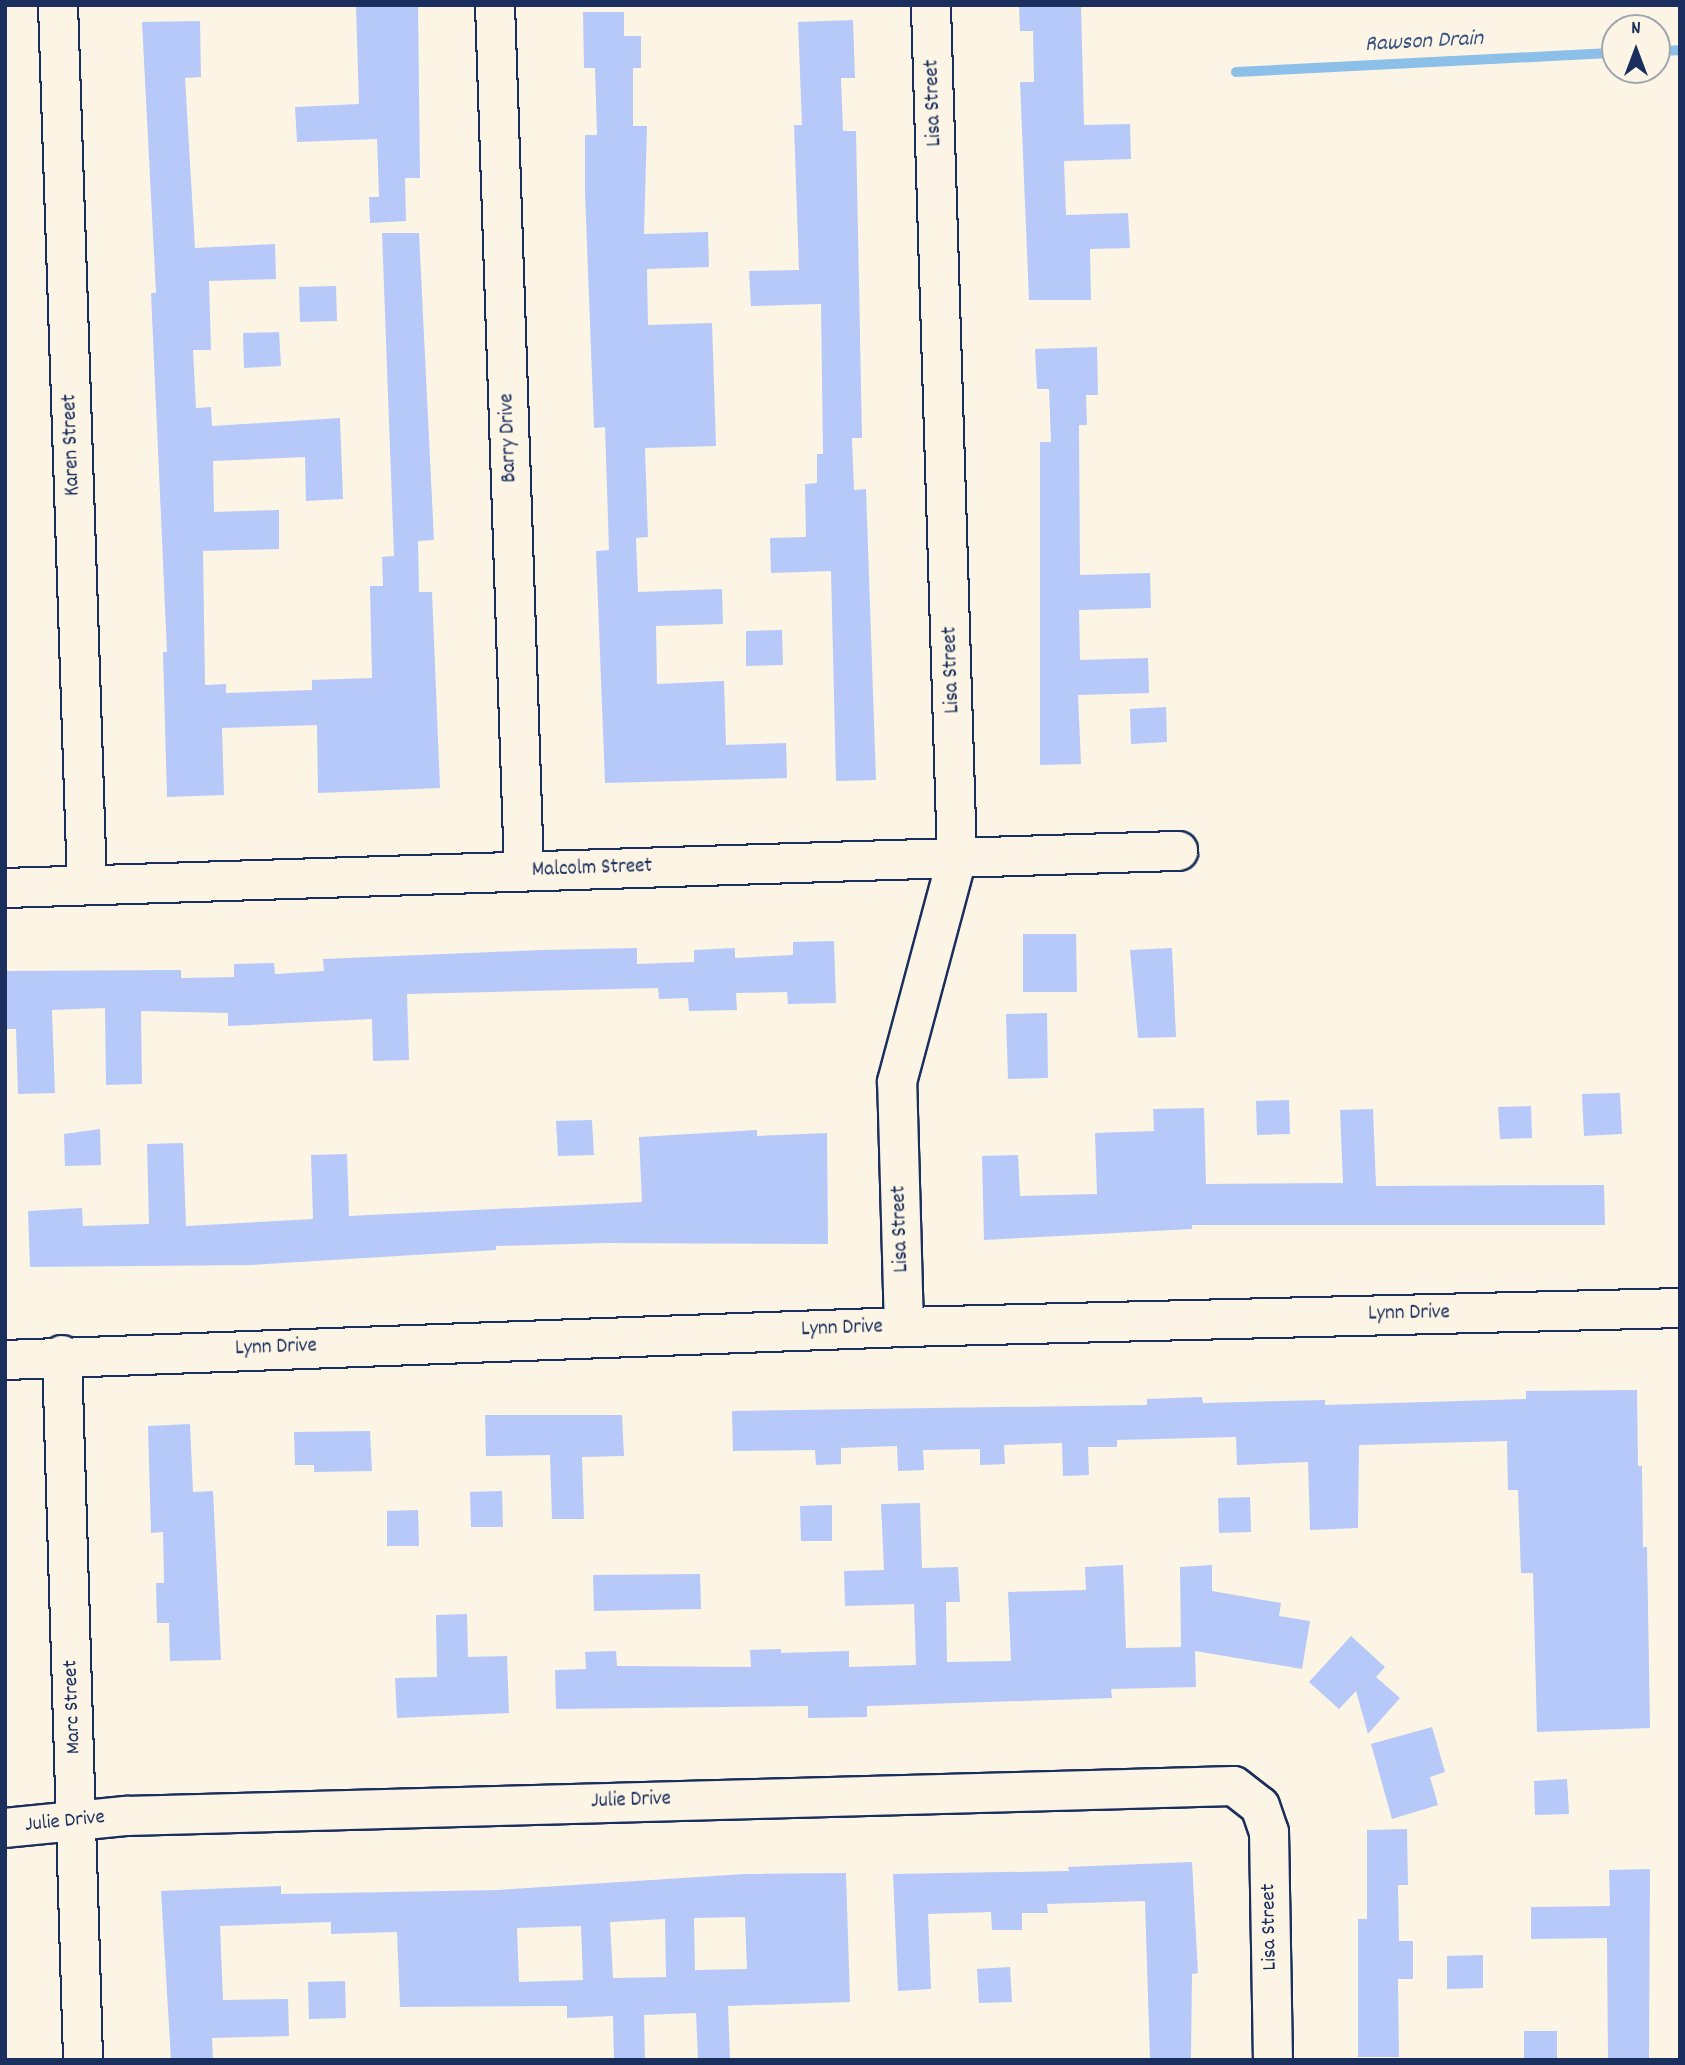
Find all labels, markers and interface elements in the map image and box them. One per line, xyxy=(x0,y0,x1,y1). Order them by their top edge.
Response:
north arrow xyxy=(1601,14,1671,84)
text: N xyxy=(1631,16,1641,43)
water label: Rawson Drain xyxy=(1364,26,1484,60)
street label: Lisa Street xyxy=(920,59,948,147)
street label: Barry Drive xyxy=(495,393,523,483)
street label: Karen Street xyxy=(58,394,86,496)
street label: Lisa Street xyxy=(938,626,966,714)
street label: Malcolm Street xyxy=(531,854,653,884)
street label: Lisa Street xyxy=(887,1185,915,1273)
street label: Lynn Drive xyxy=(1368,1301,1450,1327)
street label: Lynn Drive xyxy=(801,1315,883,1343)
street label: Lynn Drive xyxy=(235,1334,317,1362)
street label: Marc Street xyxy=(59,1659,87,1755)
street label: Julie Drive xyxy=(591,1787,671,1815)
street label: Julie Drive xyxy=(24,1805,106,1839)
street label: Lisa Street xyxy=(1257,1883,1283,1971)

